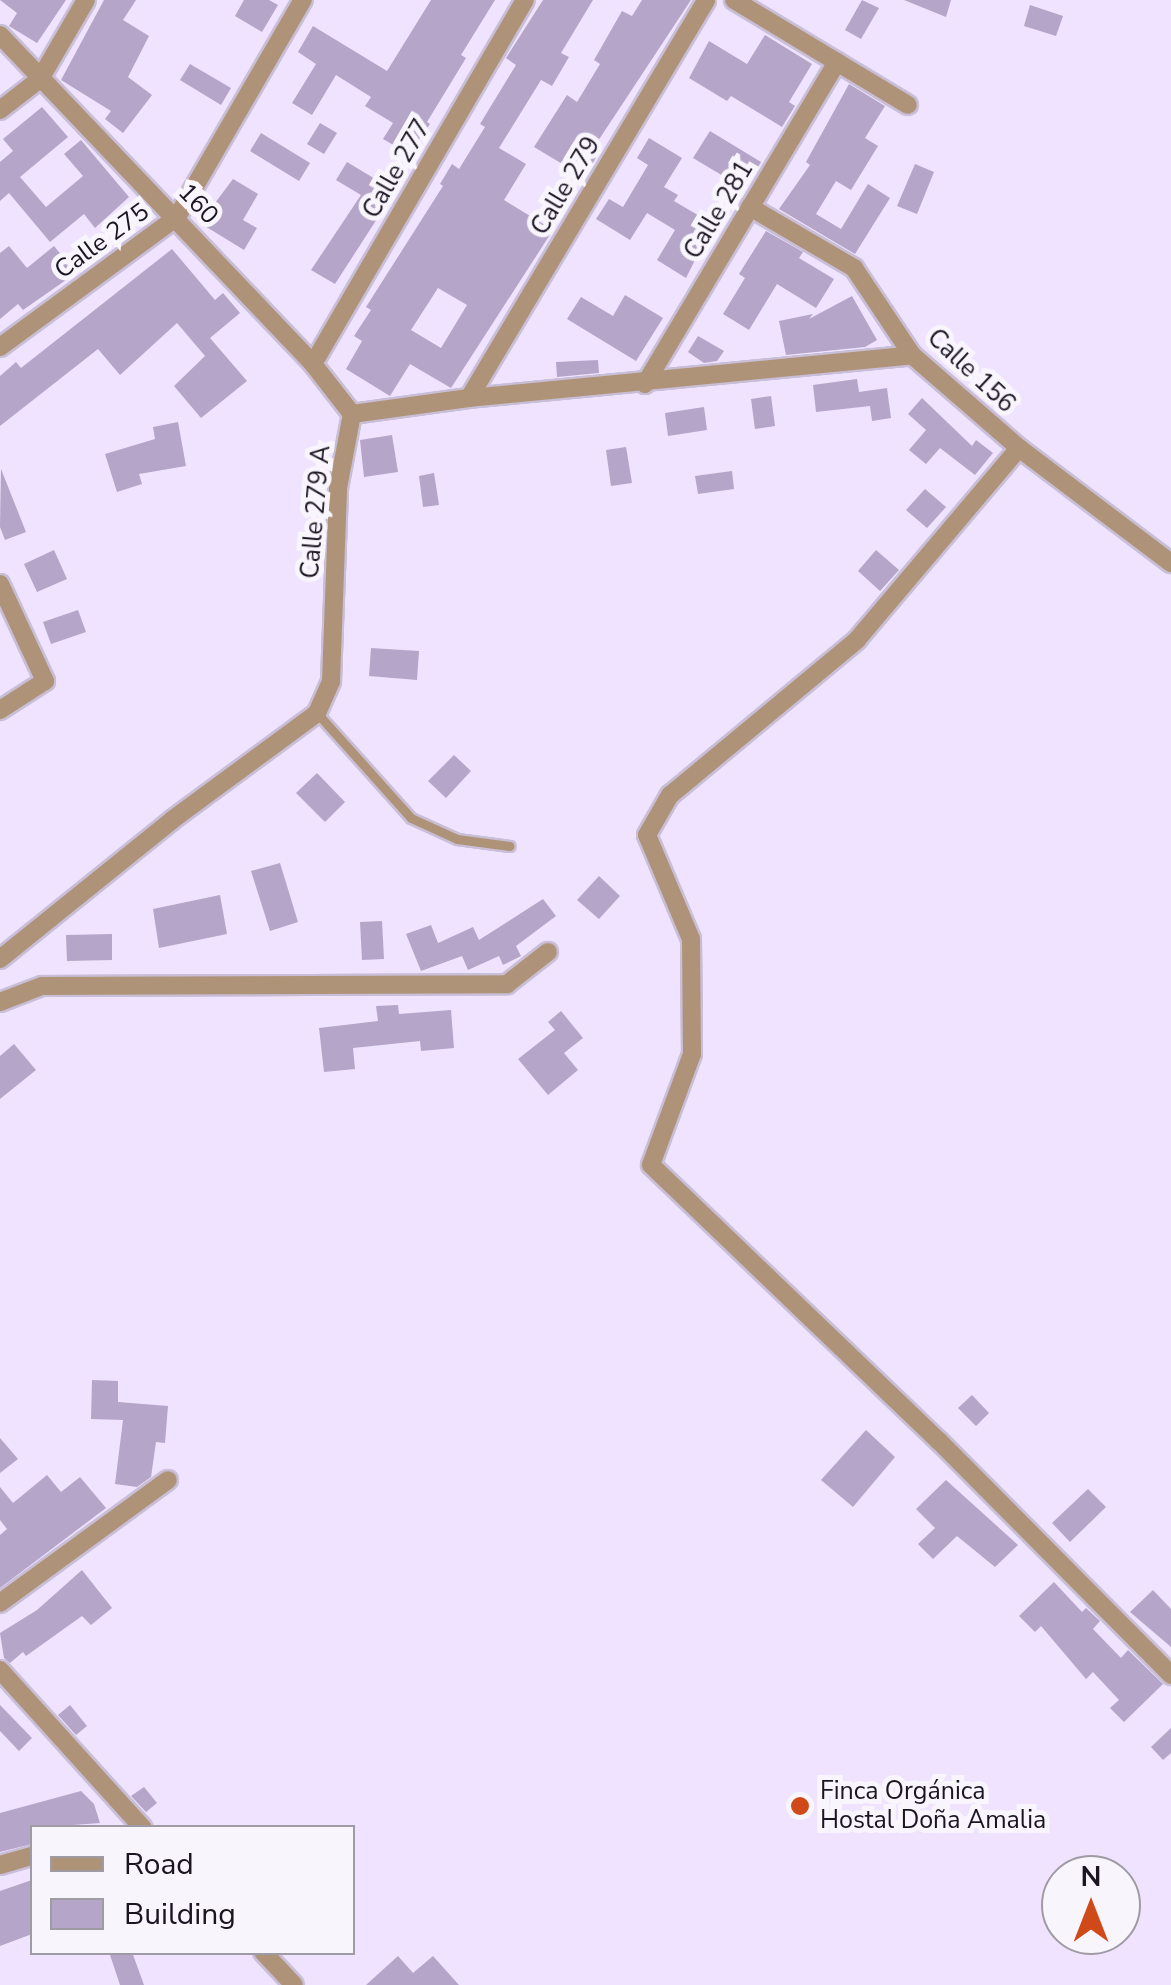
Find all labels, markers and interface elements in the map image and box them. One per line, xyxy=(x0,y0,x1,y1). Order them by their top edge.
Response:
street label: Calle 277 xyxy=(357,114,437,224)
street label: Calle 279 xyxy=(525,132,607,240)
street label: Calle 281 xyxy=(678,156,760,264)
street label: 160 xyxy=(172,177,224,231)
street label: Calle 275 xyxy=(49,197,155,285)
street label: Calle 156 xyxy=(921,323,1021,419)
street label: Calle 279 A xyxy=(295,444,337,580)
place label: Finca Orgánica Hostal Doña Amalia xyxy=(820,1777,1046,1836)
marker: Finca Orgánica Hostal Doña Amalia xyxy=(789,1795,811,1817)
legend xyxy=(30,1825,355,1955)
text: Road xyxy=(124,1844,194,1885)
north arrow xyxy=(1041,1855,1141,1955)
text: N xyxy=(1081,1858,1101,1896)
text: Building xyxy=(124,1894,236,1935)

